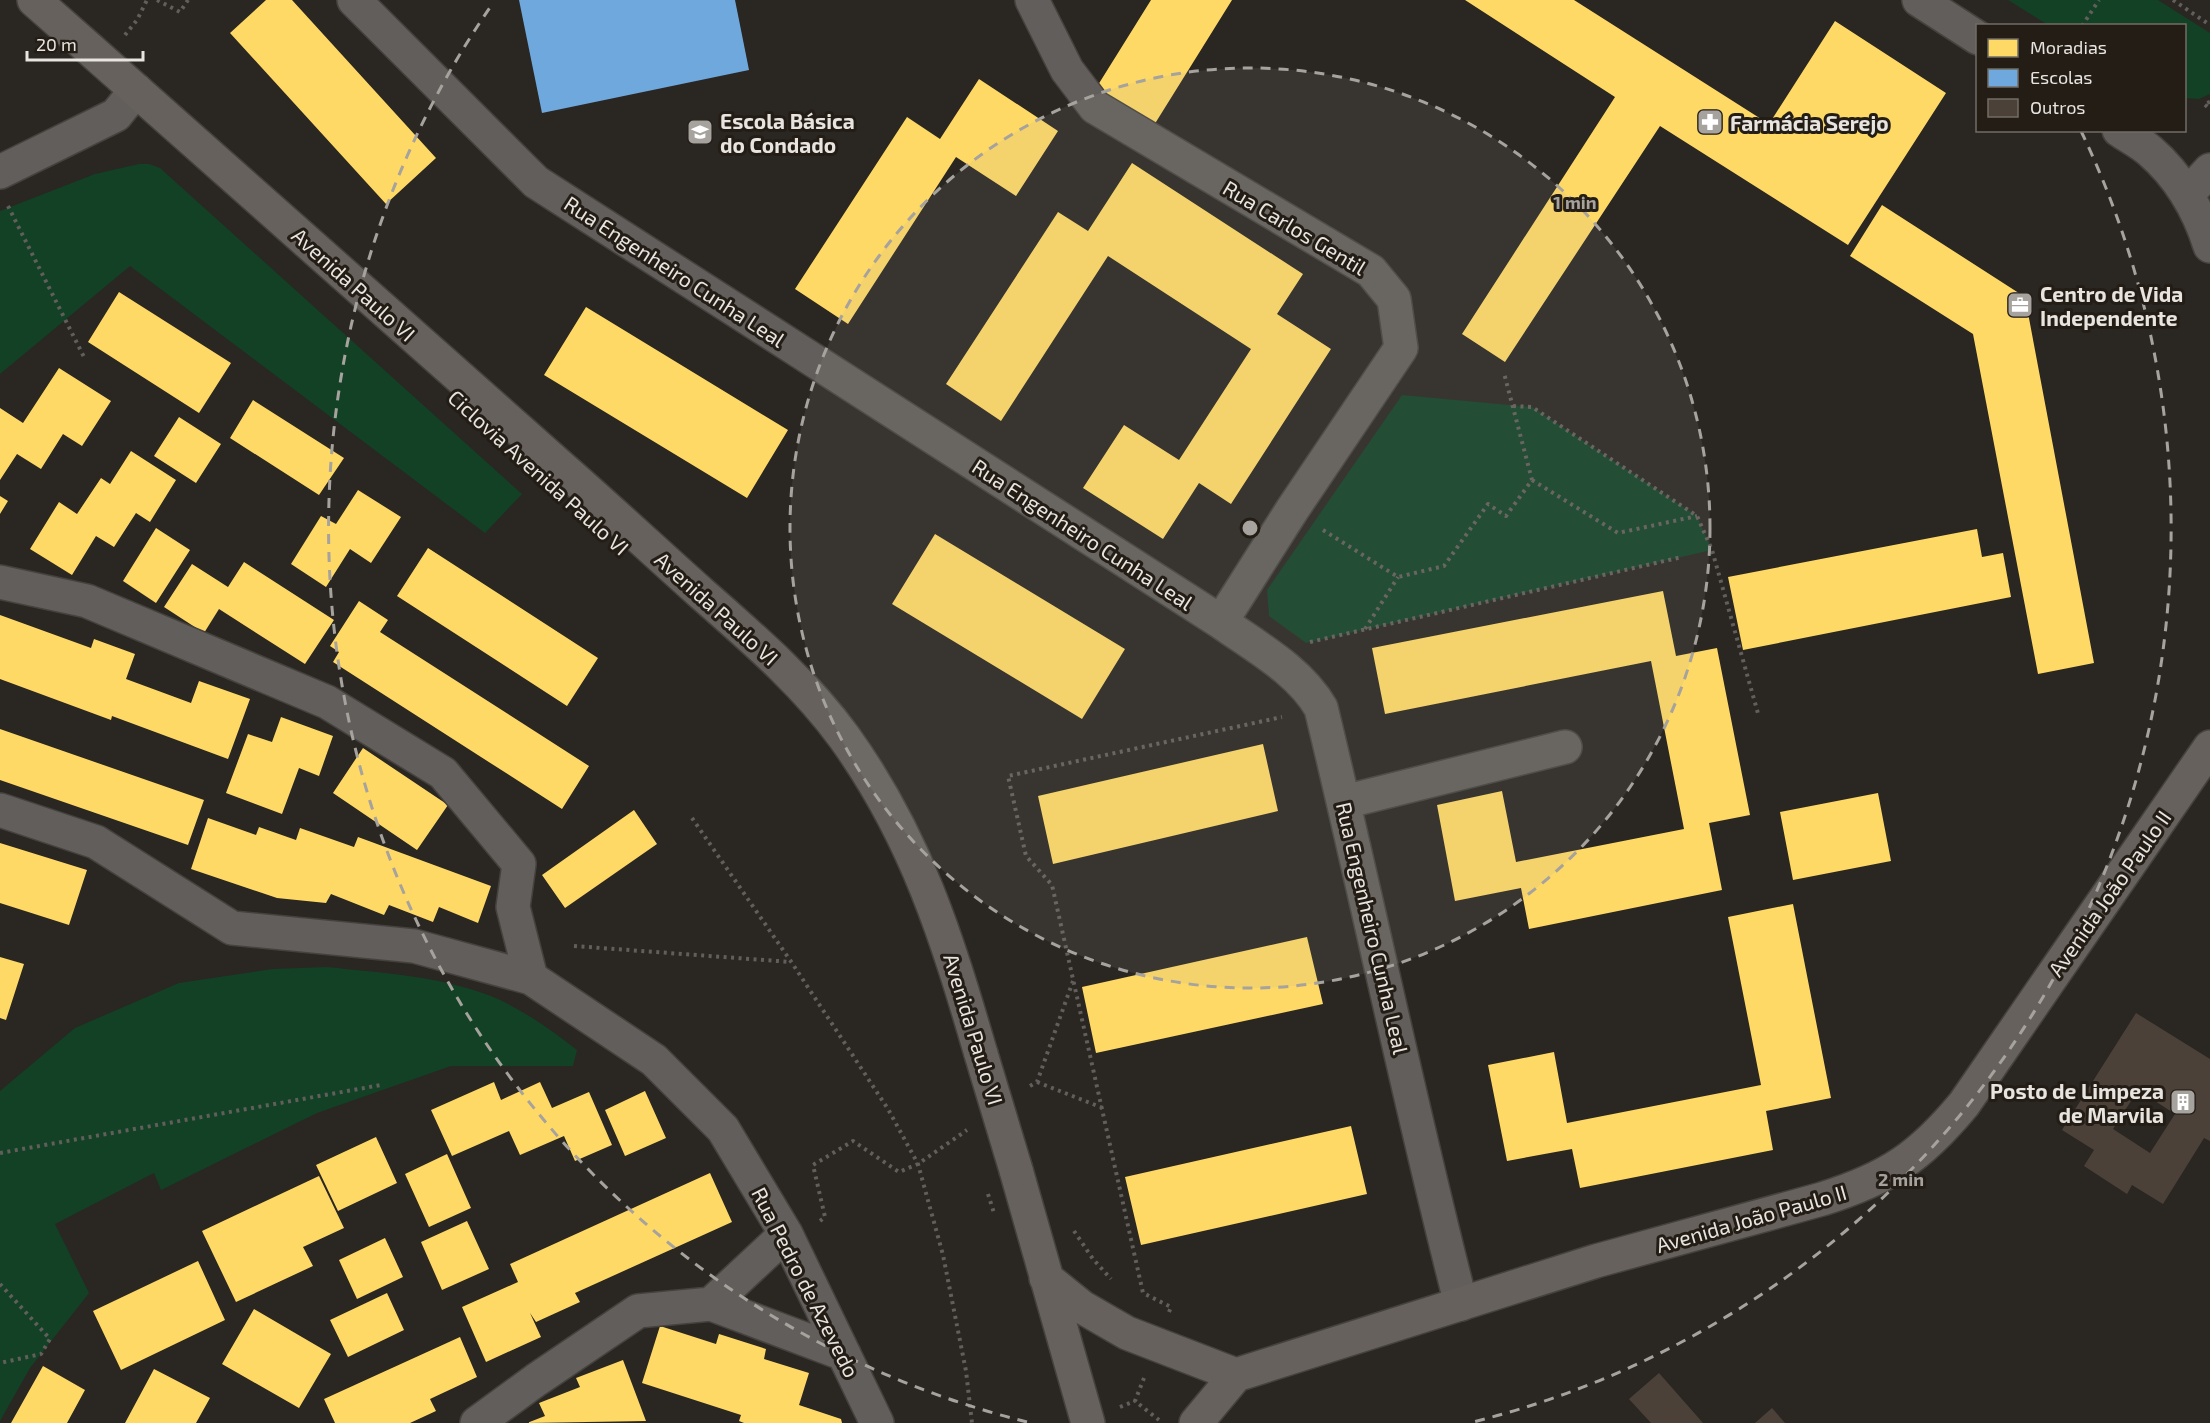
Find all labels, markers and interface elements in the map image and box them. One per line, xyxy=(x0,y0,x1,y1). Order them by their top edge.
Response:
scale bar xyxy=(27,24,142,62)
legend xyxy=(1976,24,2186,132)
text: 20 m xyxy=(36,33,77,55)
text: Moradias xyxy=(2030,36,2107,58)
text: Escolas xyxy=(2030,66,2092,88)
text: Outros xyxy=(2030,96,2086,118)
pharmacy icon: Farmácia Serejo xyxy=(1695,107,1725,137)
place label: Escola Básica do Condado xyxy=(720,108,855,157)
place label: Farmácia Serejo xyxy=(1730,110,1889,135)
school or university icon: Escola Básica do Condado xyxy=(685,117,715,147)
street label: Rua Carlos Gentil xyxy=(1219,174,1372,280)
street label: Rua Engenheiro Cunha Leal xyxy=(560,190,791,352)
text: 1 min xyxy=(1553,191,1597,213)
street label: Avenida Paulo VI xyxy=(287,222,421,346)
place label: Centro de Vida Independente xyxy=(2040,281,2183,330)
office icon: Centro de Vida Independente xyxy=(2005,290,2035,320)
street label: Ciclovia Avenida Paulo VI xyxy=(443,384,635,560)
street label: Rua Engenheiro Cunha Leal xyxy=(968,453,1199,615)
centre of rings xyxy=(1240,518,1260,538)
street label: Avenida Paulo VI xyxy=(650,546,784,670)
street label: Rua Engenheiro Cunha Leal xyxy=(1332,799,1414,1057)
street label: Avenida João Paulo II xyxy=(2042,805,2176,981)
street label: Avenida Paulo VI xyxy=(939,950,1009,1108)
place label: Posto de Limpeza de Marvila xyxy=(1990,1078,2164,1127)
building icon: Posto de Limpeza de Marvila xyxy=(2168,1087,2198,1117)
text: 2 min xyxy=(1878,1168,1924,1190)
street label: Avenida João Paulo II xyxy=(1653,1179,1849,1257)
street label: Rua Pedro de Azevedo xyxy=(747,1183,865,1381)

